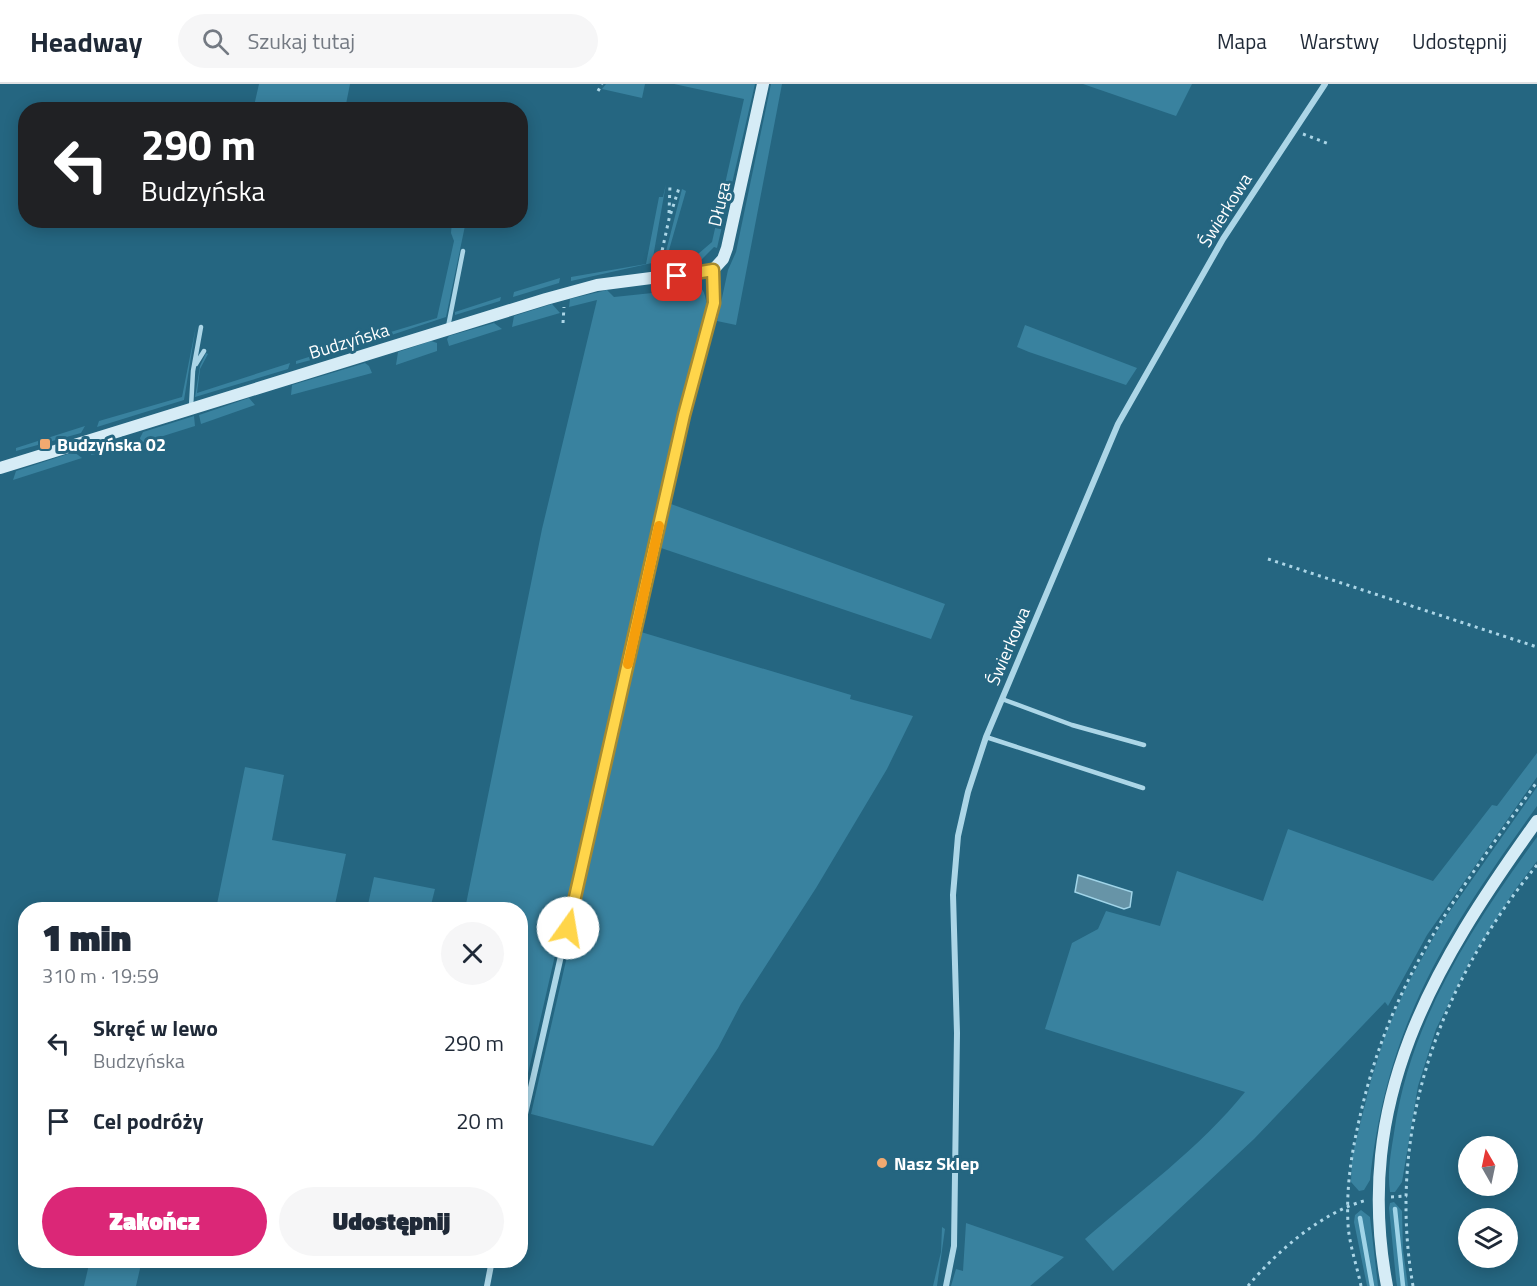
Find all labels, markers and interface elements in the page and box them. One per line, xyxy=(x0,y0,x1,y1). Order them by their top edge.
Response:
search box xyxy=(178,14,598,68)
text: Headway xyxy=(30,20,142,63)
text: Szukaj tutaj xyxy=(247,24,355,58)
icon: search xyxy=(199,25,232,58)
text: Mapa xyxy=(1217,25,1267,57)
text: Warstwy xyxy=(1300,25,1379,57)
text: Udostępnij xyxy=(1412,25,1507,57)
text: 290 m xyxy=(141,112,256,176)
icon: left xyxy=(42,126,120,204)
street label: Świerkowa xyxy=(1192,168,1258,252)
text: Budzyńska xyxy=(141,170,265,211)
street label: Długa xyxy=(701,179,737,229)
pin xyxy=(651,250,702,301)
icon: arrive xyxy=(660,259,693,292)
street label: Budzyńska xyxy=(306,316,392,366)
place label: Budzyńska 02 xyxy=(57,431,166,458)
marker: Budzyńska 02 xyxy=(38,437,52,451)
street label: Świerkowa xyxy=(979,603,1037,689)
position arrow xyxy=(536,896,600,960)
text: 1 min xyxy=(42,910,131,965)
button: close xyxy=(441,922,504,985)
text: 310 m · 19:59 xyxy=(42,960,159,991)
text: Skręć w lewo xyxy=(93,1011,218,1045)
text: 290 m xyxy=(444,1026,504,1060)
icon: left xyxy=(42,1027,75,1060)
text: Budzyńska xyxy=(93,1045,185,1076)
text: Cel podróży xyxy=(93,1104,203,1138)
text: 20 m xyxy=(456,1104,504,1138)
icon: arrive xyxy=(42,1105,75,1138)
north arrow xyxy=(1458,1136,1518,1196)
map controls xyxy=(1458,1136,1518,1268)
place label: Nasz Sklep xyxy=(894,1150,979,1177)
marker: Nasz Sklep xyxy=(875,1156,889,1170)
button: Zakończ xyxy=(42,1187,267,1256)
button: Udostępnij xyxy=(279,1187,504,1256)
button: layers xyxy=(1458,1208,1518,1268)

